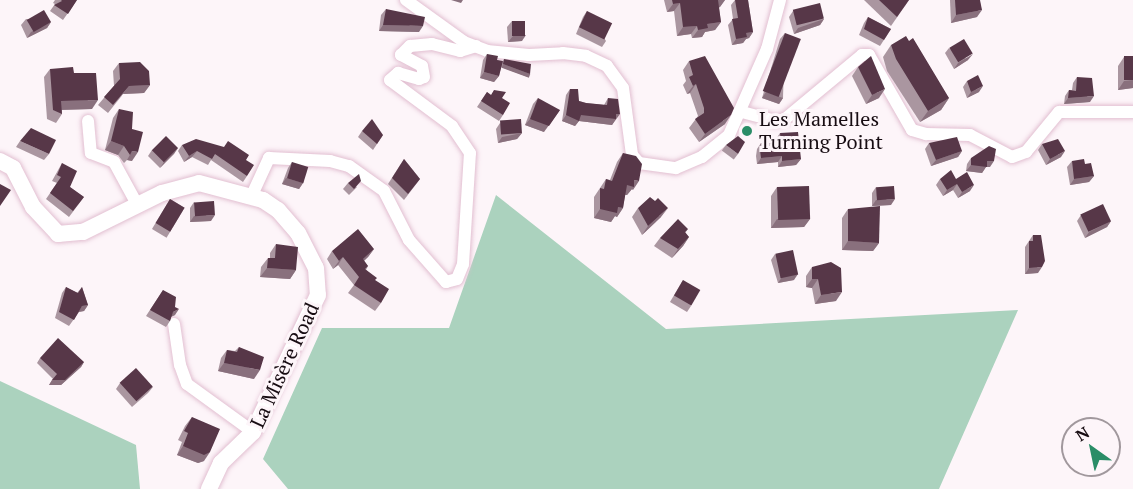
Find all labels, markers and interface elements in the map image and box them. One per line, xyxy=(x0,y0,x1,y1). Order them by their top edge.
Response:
place label: Les Mamelles Turning Point xyxy=(759,107,883,154)
marker: Les Mamelles Turning Point xyxy=(740,124,754,138)
street label: La Misère Road xyxy=(245,299,323,431)
north arrow xyxy=(1061,417,1121,477)
text: N xyxy=(1071,421,1093,446)

